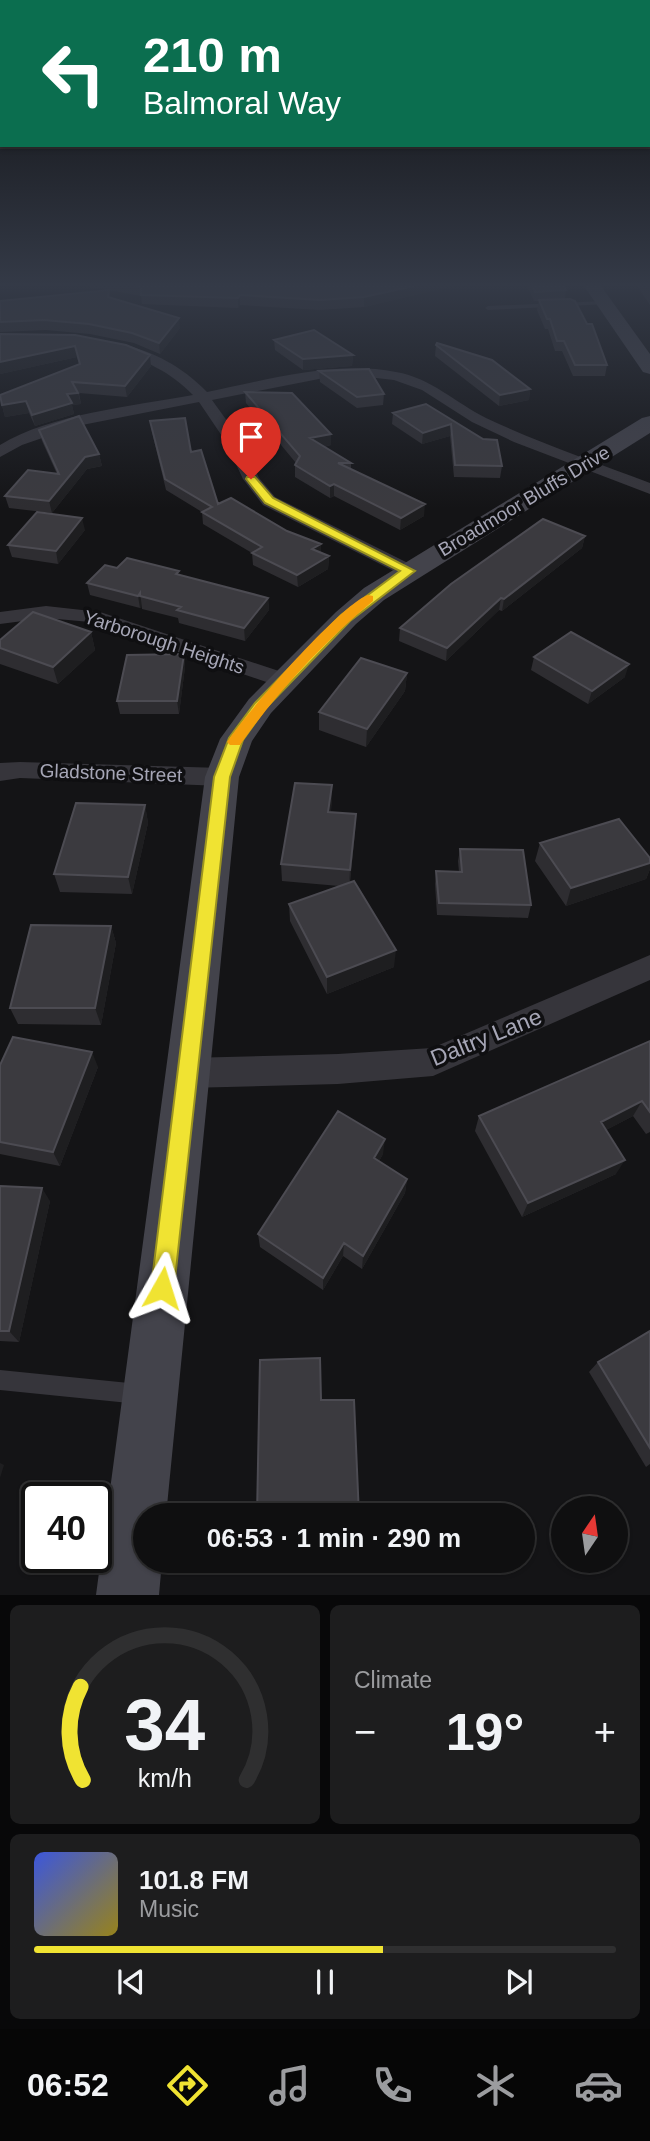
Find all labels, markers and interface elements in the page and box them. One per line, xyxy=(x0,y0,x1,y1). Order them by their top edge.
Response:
icon: left xyxy=(28,28,119,119)
text: 210 m xyxy=(143,28,282,82)
text: Balmoral Way xyxy=(143,85,341,121)
pin xyxy=(221,407,281,479)
icon: arrive xyxy=(232,418,270,456)
street label: Broadmoor Bluffs Drive xyxy=(435,442,613,560)
street label: Yarborough Heights xyxy=(81,606,247,678)
street label: Gladstone Street xyxy=(39,760,183,786)
street label: Daltry Lane xyxy=(427,1003,545,1071)
position arrow xyxy=(125,1251,199,1325)
speed limit sign: 40 xyxy=(21,1482,112,1573)
north arrow xyxy=(551,1496,628,1573)
map controls xyxy=(551,1496,628,1573)
text: 06:53 · 1 min · 290 m xyxy=(207,1523,461,1553)
text: Climate xyxy=(354,1667,432,1693)
text: 34 xyxy=(125,1685,206,1766)
text: 19° xyxy=(446,1703,524,1761)
text: − xyxy=(354,1711,376,1753)
text: + xyxy=(594,1711,616,1753)
text: km/h xyxy=(138,1764,192,1792)
text: 101.8 FM xyxy=(139,1865,249,1895)
text: Music xyxy=(139,1896,199,1922)
icon: previous xyxy=(112,1963,150,2001)
icon: pause xyxy=(306,1963,344,2001)
icon: next xyxy=(500,1963,538,2001)
icon: directions xyxy=(163,2061,212,2110)
icon: music xyxy=(265,2061,314,2110)
icon: phone xyxy=(368,2061,417,2110)
icon: climate xyxy=(471,2061,520,2110)
icon: car xyxy=(574,2061,623,2110)
text: 06:52 xyxy=(27,2067,109,2103)

